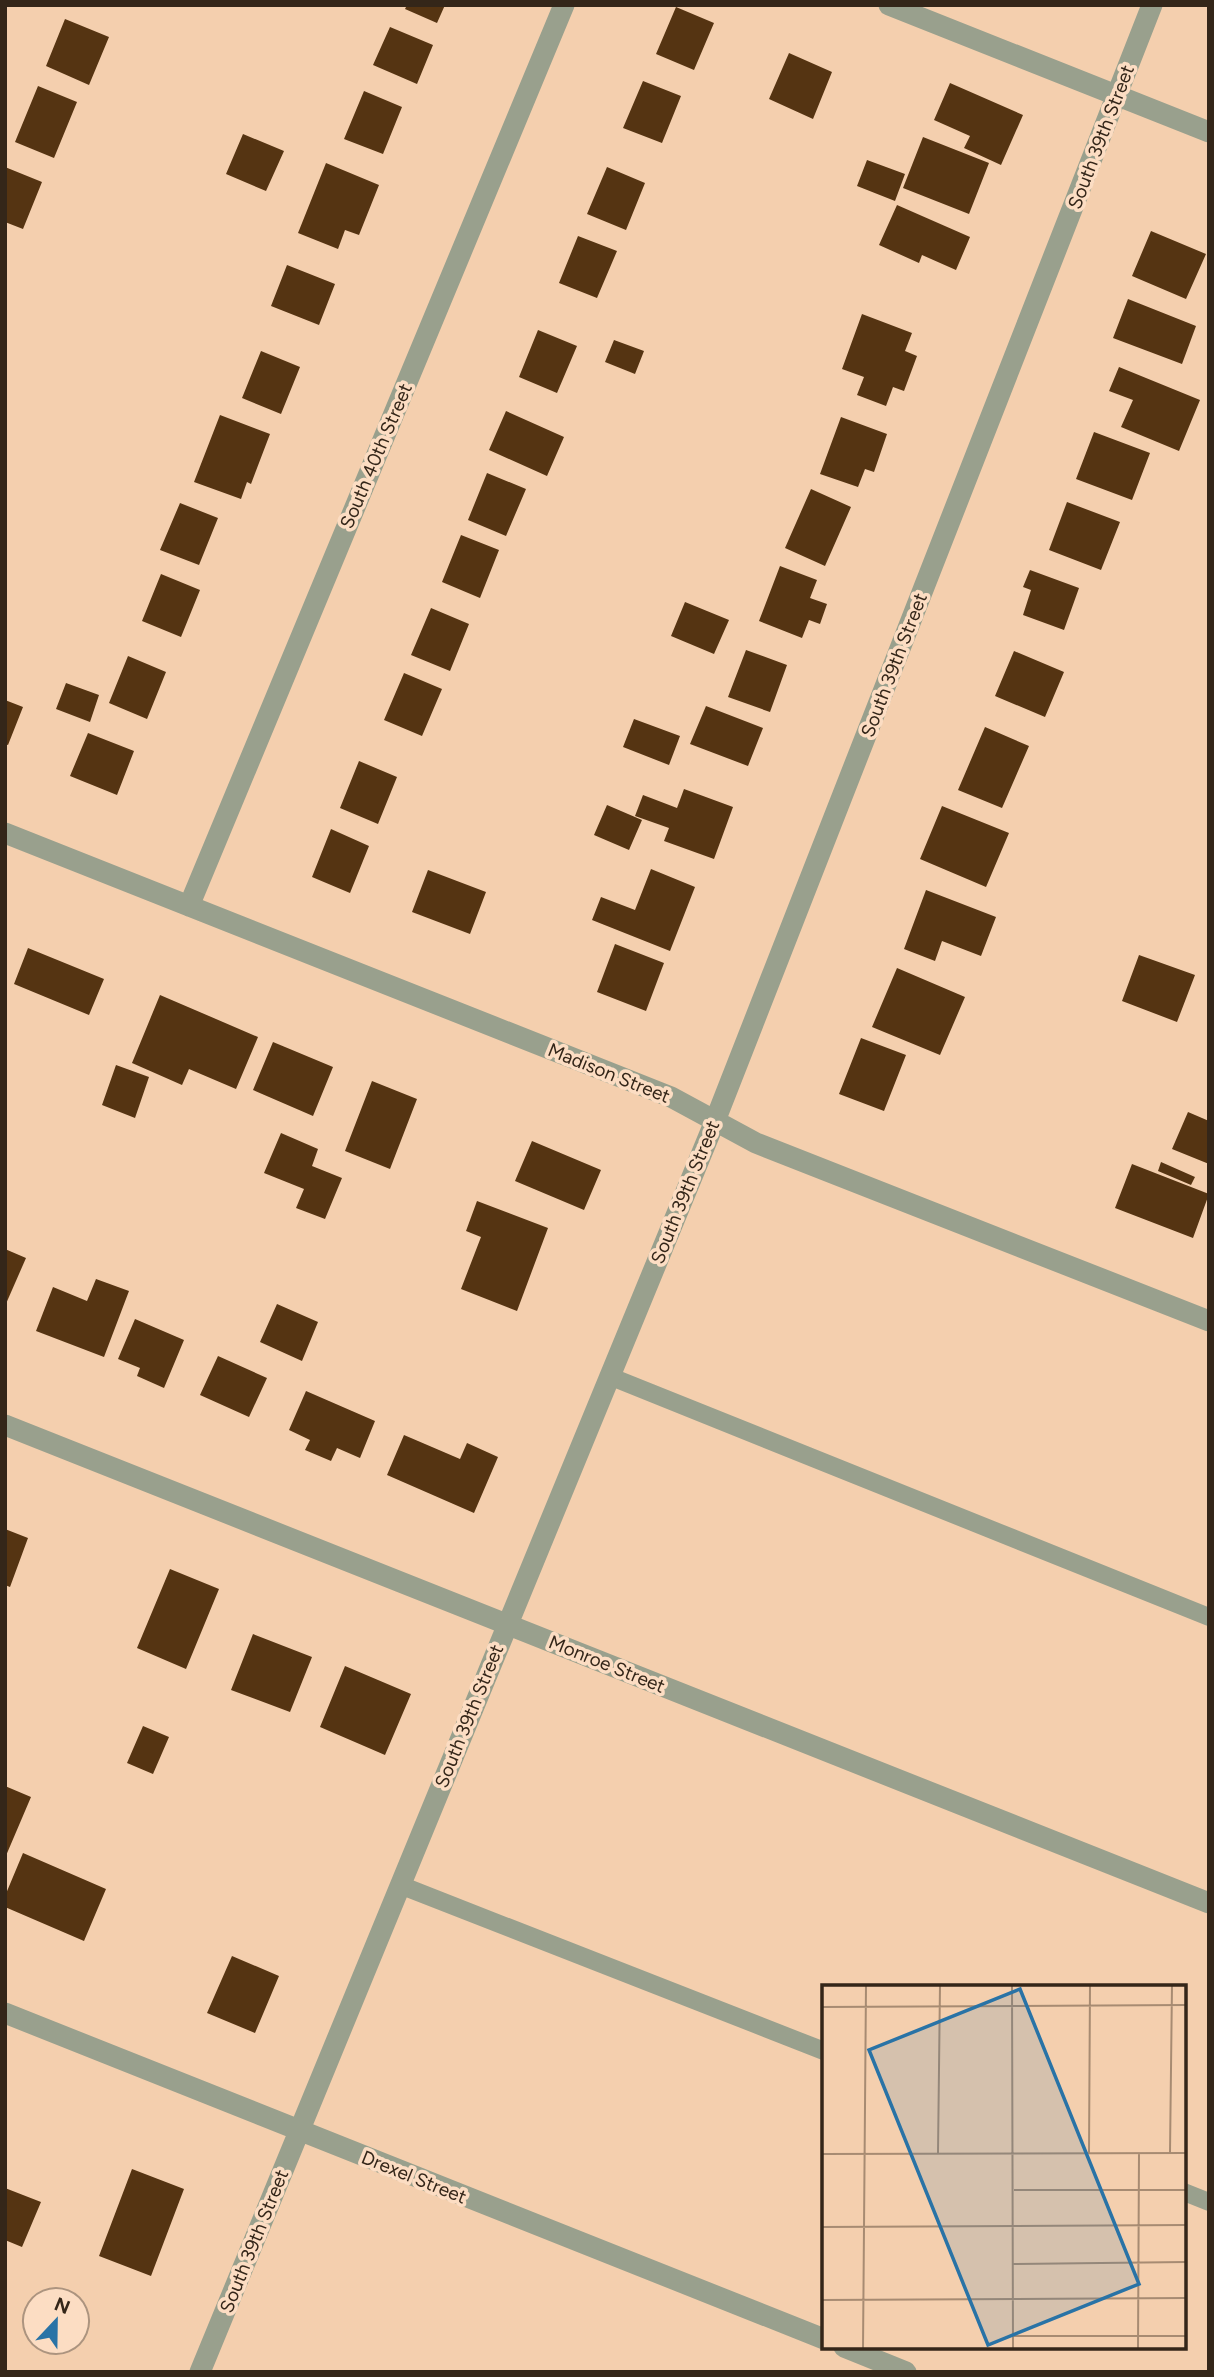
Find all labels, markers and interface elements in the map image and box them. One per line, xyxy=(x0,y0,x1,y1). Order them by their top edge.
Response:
street label: South 39th Street xyxy=(1063,62,1139,212)
street label: South 40th Street xyxy=(335,380,417,532)
street label: South 39th Street xyxy=(856,590,932,740)
street label: Madison Street xyxy=(545,1038,673,1108)
street label: South 39th Street xyxy=(646,1117,724,1267)
street label: Monroe Street xyxy=(545,1630,669,1698)
street label: South 39th Street xyxy=(430,1641,508,1791)
inset map xyxy=(822,1985,1186,2349)
street label: Drexel Street xyxy=(358,2146,470,2208)
street label: South 39th Street xyxy=(215,2166,293,2316)
north arrow xyxy=(21,2286,91,2356)
text: N xyxy=(51,2292,73,2319)

